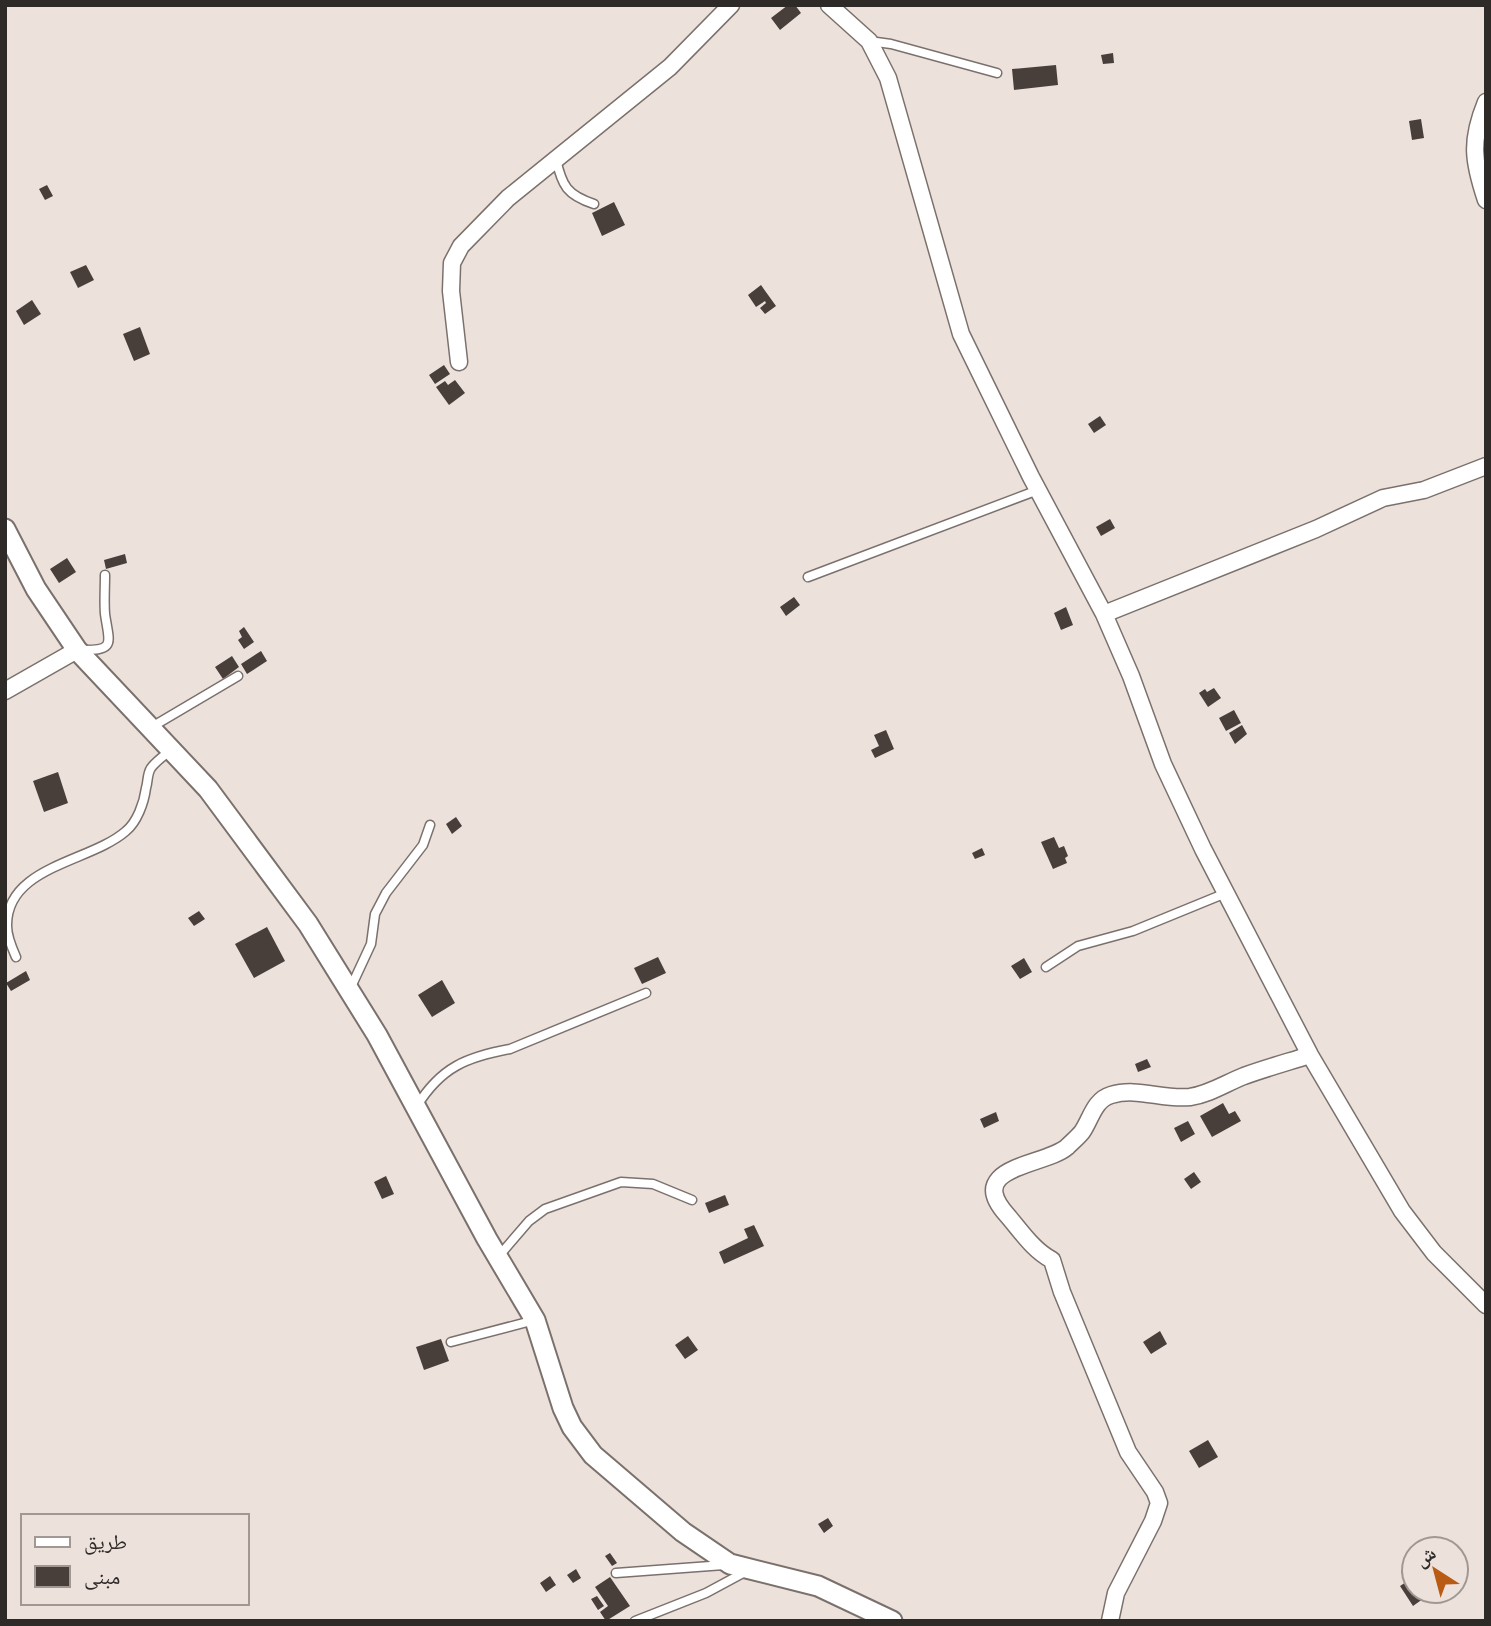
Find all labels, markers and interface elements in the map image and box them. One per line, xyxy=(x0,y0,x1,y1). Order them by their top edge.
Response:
legend xyxy=(21,1514,248,1605)
text: طريق xyxy=(84,1530,127,1557)
north arrow xyxy=(1400,1535,1470,1605)
text: ش xyxy=(1411,1542,1441,1574)
text: مبنى xyxy=(84,1565,120,1592)

